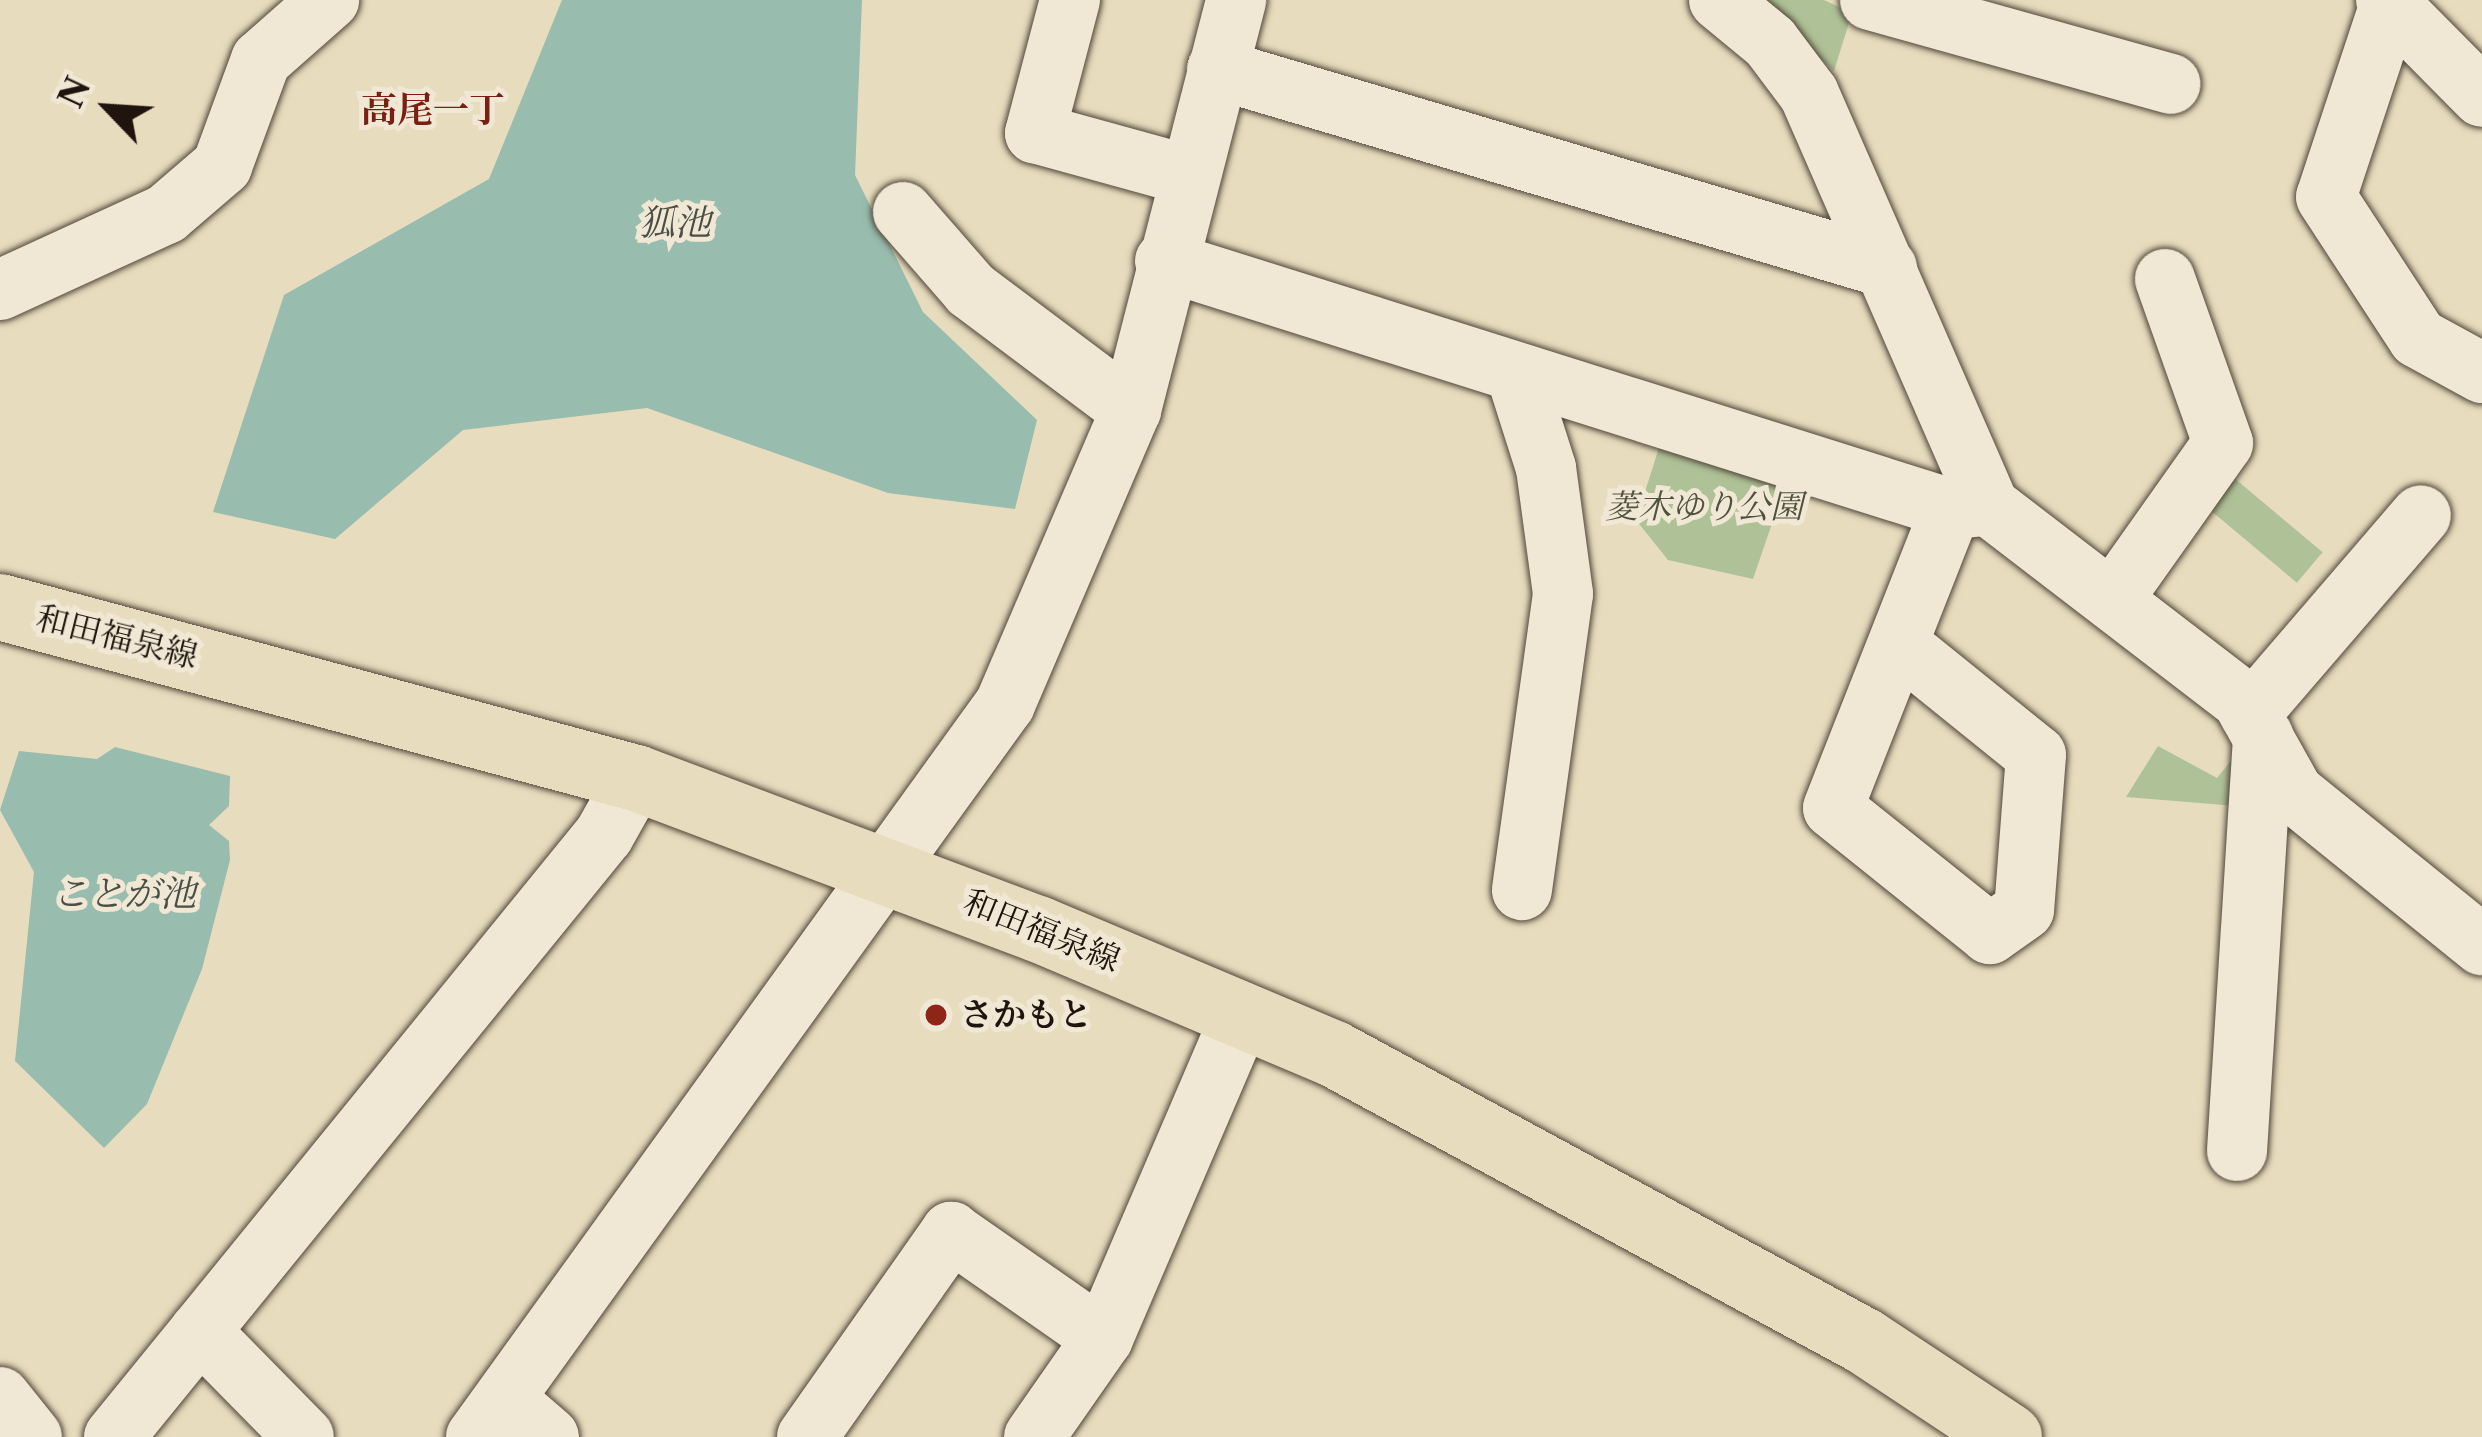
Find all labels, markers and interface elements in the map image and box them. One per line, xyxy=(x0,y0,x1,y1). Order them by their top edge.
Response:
north arrow xyxy=(48,48,168,168)
text: N xyxy=(50,71,100,114)
district label: 高尾一丁 xyxy=(361,88,505,132)
water label: 狐池 xyxy=(639,201,711,245)
park label: 菱木ゆり公園 xyxy=(1605,487,1803,527)
street label: 和田福泉線 xyxy=(32,598,202,676)
water label: ことが池 xyxy=(52,872,196,916)
street label: 和田福泉線 xyxy=(958,882,1126,980)
place label: さかもと xyxy=(960,995,1092,1035)
marker: さかもと xyxy=(923,1002,949,1028)

